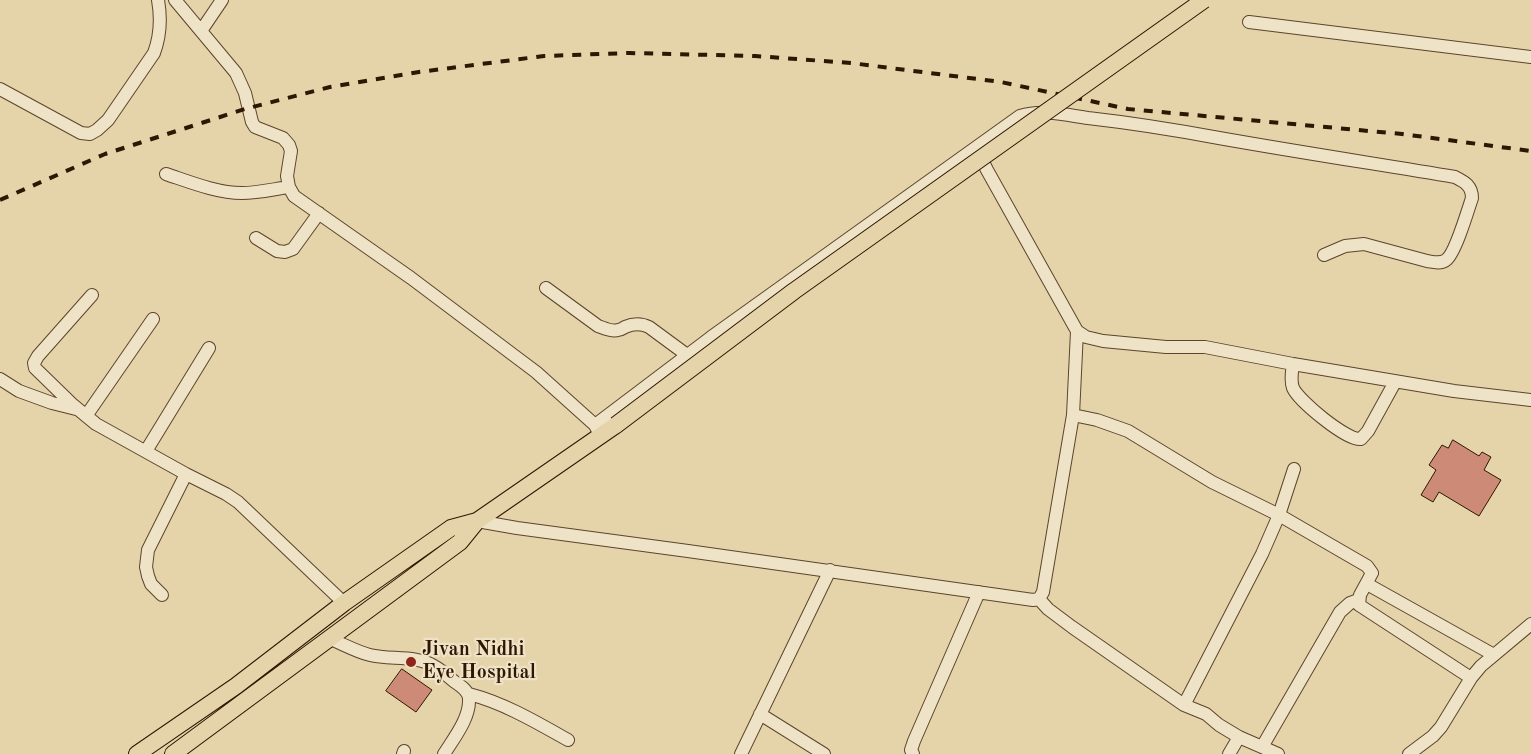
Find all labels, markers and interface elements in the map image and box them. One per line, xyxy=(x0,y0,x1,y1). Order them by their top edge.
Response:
place label: Jivan Nidhi Eye Hospital xyxy=(422,638,536,685)
marker: Jivan Nidhi Eye Hospital xyxy=(404,655,418,669)

